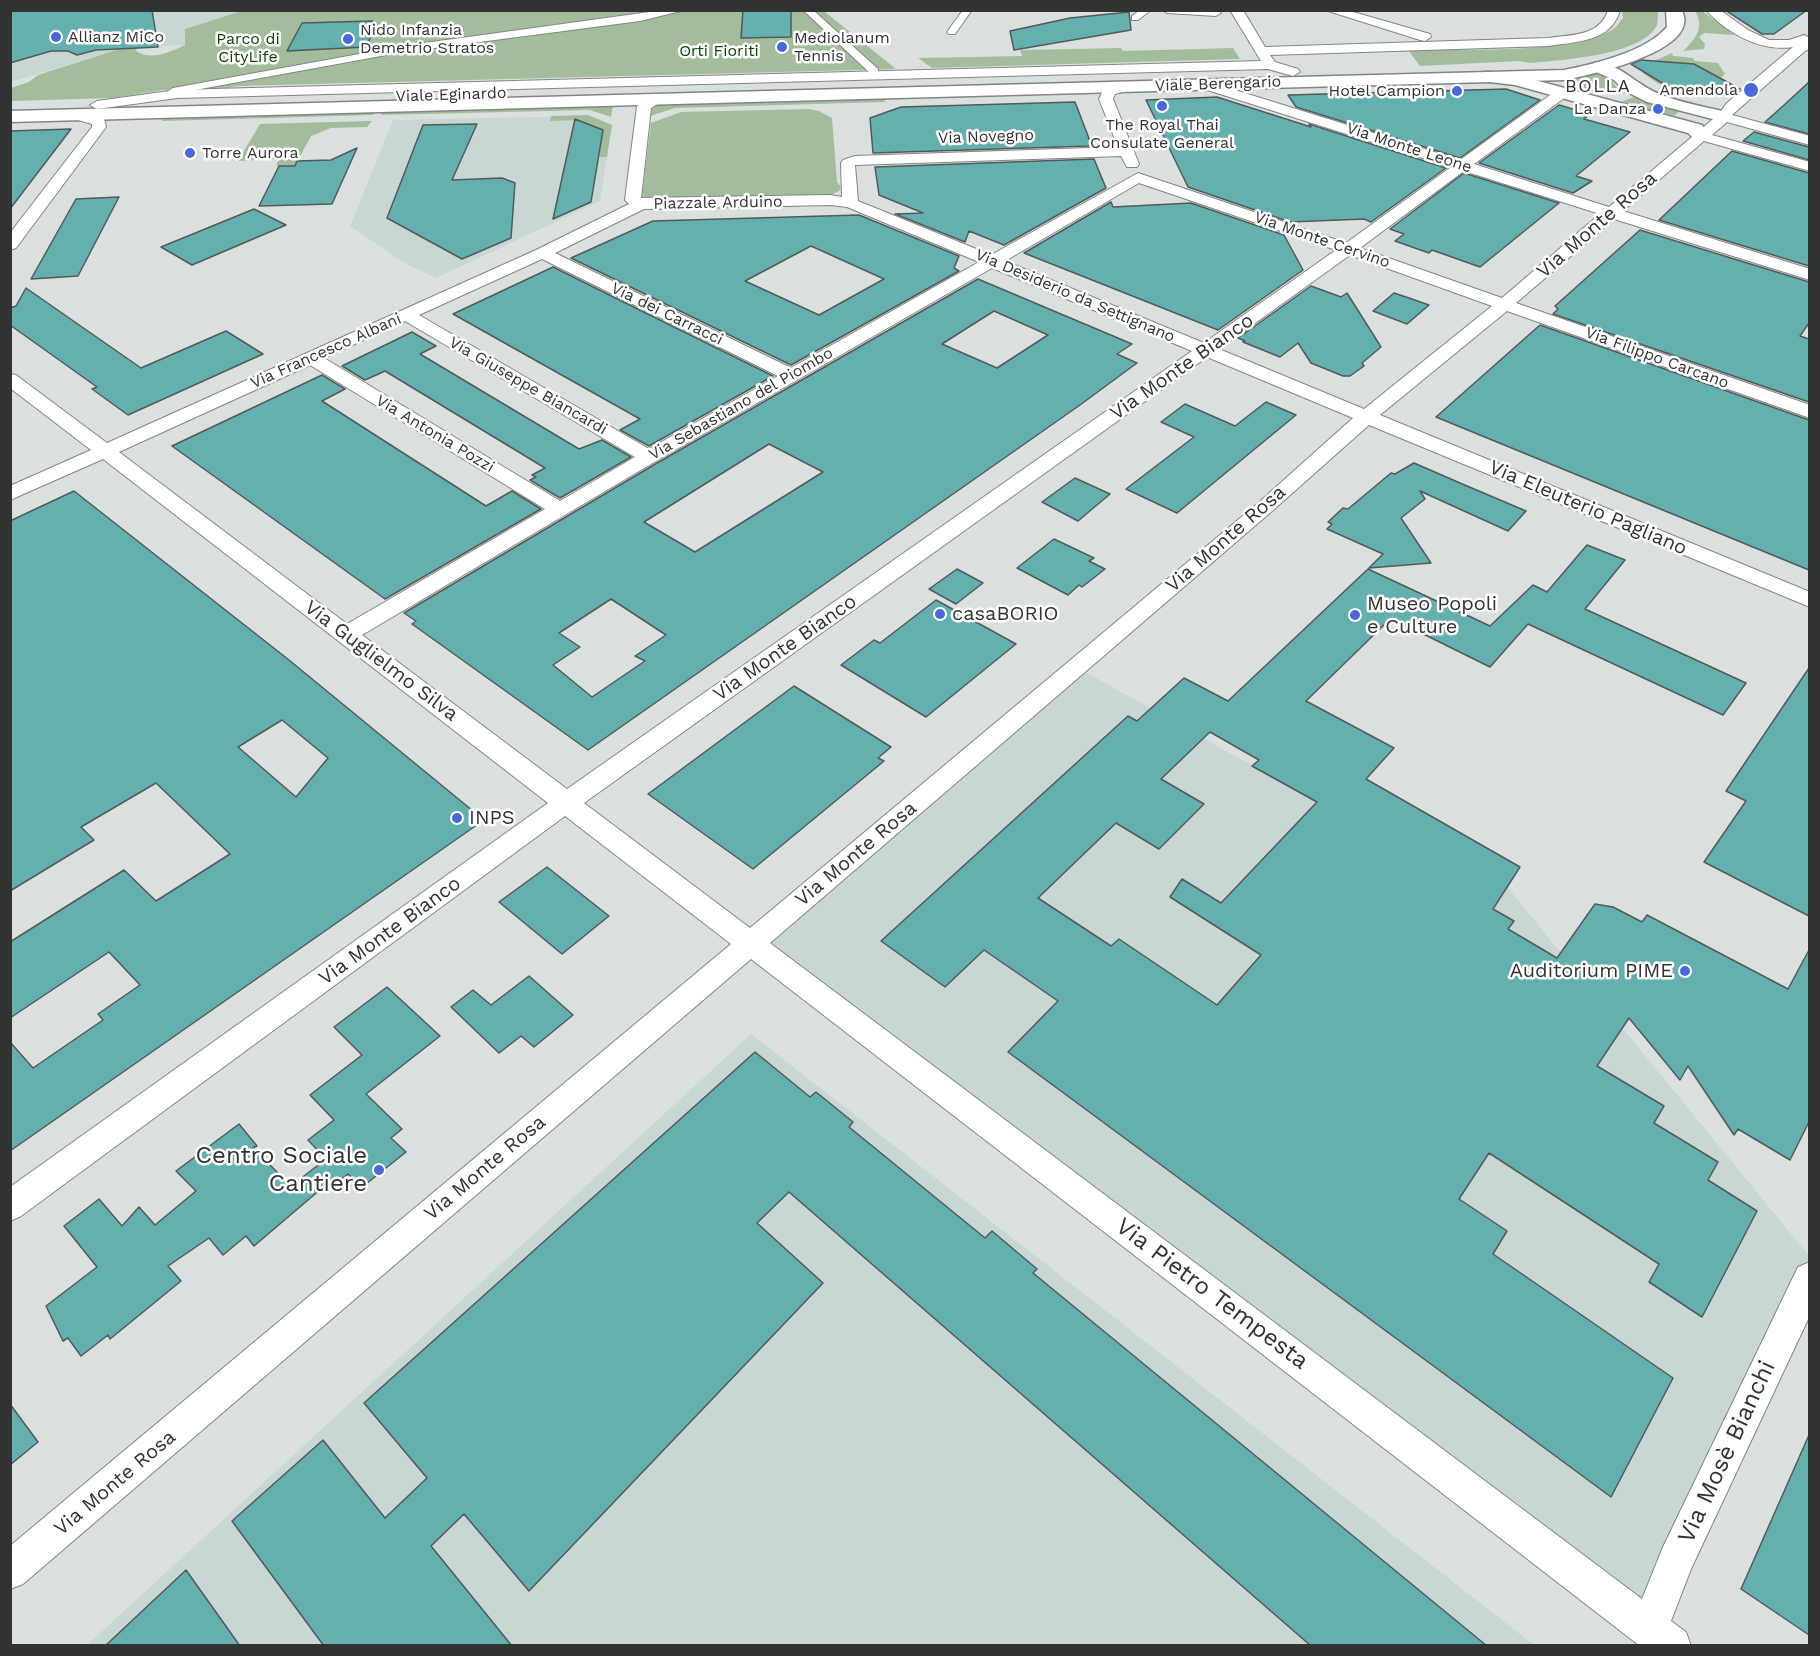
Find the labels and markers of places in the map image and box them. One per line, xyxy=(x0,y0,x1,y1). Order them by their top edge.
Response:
place label: Nido Infanzia Demetrio Stratos xyxy=(360,20,494,58)
place label: Allianz MiCo xyxy=(68,27,164,47)
place label: Mediolanum Tennis xyxy=(794,28,890,66)
marker: Allianz MiCo xyxy=(49,30,63,44)
marker: Nido Infanzia Demetrio Stratos xyxy=(341,32,355,46)
marker: Mediolanum Tennis xyxy=(775,40,789,54)
place label: Amendola xyxy=(1659,80,1738,100)
place label: Hotel Campion xyxy=(1329,81,1445,101)
marker: Amendola xyxy=(1742,81,1760,99)
marker: Hotel Campion xyxy=(1450,84,1464,98)
marker: The Royal Thai Consulate General xyxy=(1155,99,1169,113)
place label: La Danza xyxy=(1574,99,1646,119)
marker: La Danza xyxy=(1651,102,1665,116)
place label: The Royal Thai Consulate General xyxy=(1090,115,1234,153)
place label: Torre Aurora xyxy=(202,143,299,163)
marker: Torre Aurora xyxy=(183,146,197,160)
place label: Museo Popoli e Culture xyxy=(1367,592,1497,639)
place label: casaBORIO xyxy=(952,602,1059,626)
marker: casaBORIO xyxy=(933,607,947,621)
marker: Museo Popoli e Culture xyxy=(1348,608,1362,622)
place label: INPS xyxy=(469,806,515,830)
marker: INPS xyxy=(450,811,464,825)
place label: Auditorium PIME xyxy=(1510,959,1673,983)
marker: Auditorium PIME xyxy=(1678,964,1692,978)
place label: Centro Sociale Cantiere xyxy=(196,1142,367,1198)
marker: Centro Sociale Cantiere xyxy=(372,1163,386,1177)

